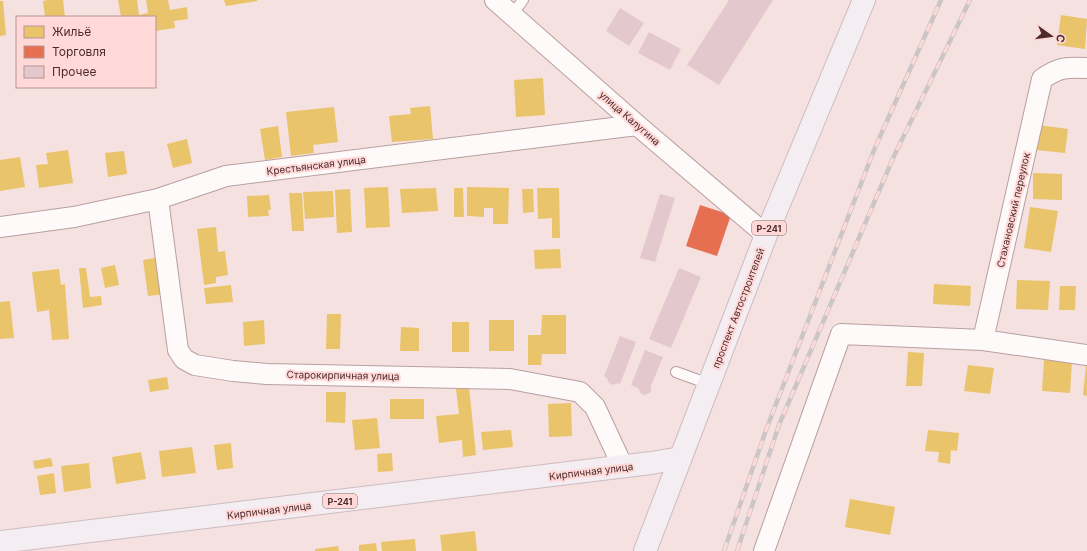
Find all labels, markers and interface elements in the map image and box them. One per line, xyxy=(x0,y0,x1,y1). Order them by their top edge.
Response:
legend xyxy=(16,16,156,88)
north arrow xyxy=(1031,16,1071,56)
text: Жильё xyxy=(52,24,91,39)
text: С xyxy=(1053,33,1068,44)
text: Торговля xyxy=(52,44,106,59)
text: Прочее xyxy=(52,64,97,79)
street label: улица Калугина xyxy=(597,88,663,148)
street label: Стахановский переулок xyxy=(994,151,1032,269)
street label: Крестьянская улица xyxy=(266,153,366,177)
road number: Р-241 xyxy=(752,221,786,235)
street label: проспект Автостроителей xyxy=(710,246,767,370)
street label: Старокирпичная улица xyxy=(286,368,400,382)
street label: Кирпичная улица xyxy=(548,460,634,482)
road number: Р-241 xyxy=(323,494,357,508)
street label: Кирпичная улица xyxy=(226,499,312,521)

